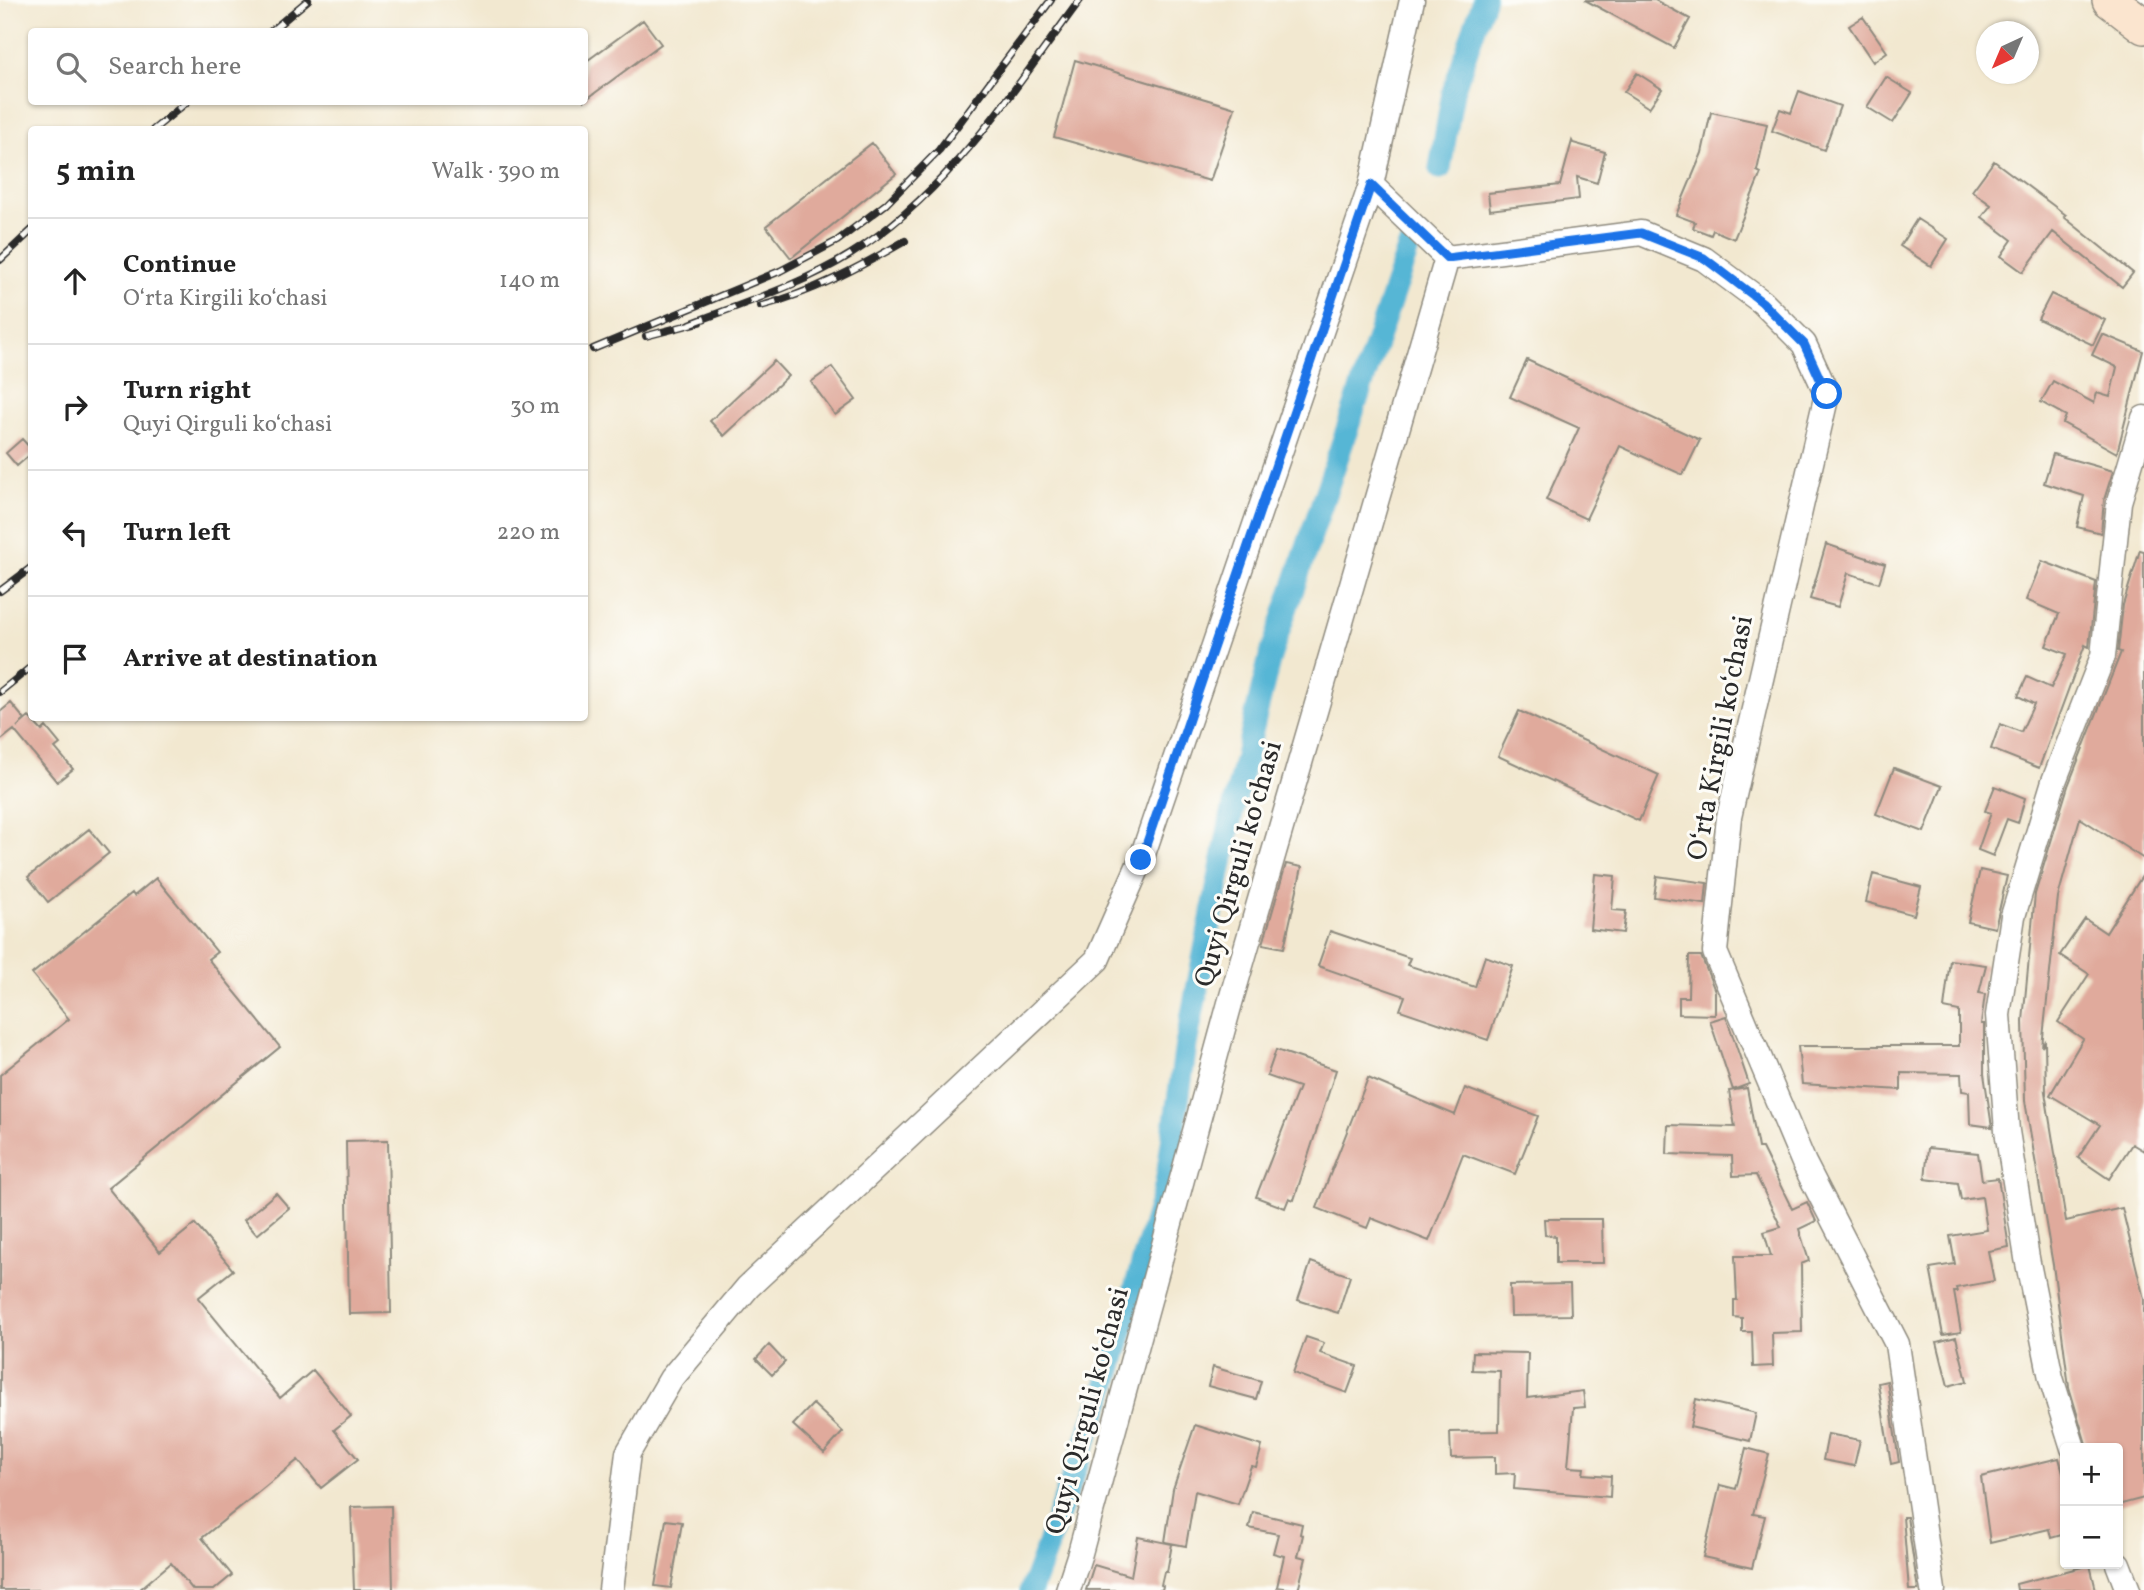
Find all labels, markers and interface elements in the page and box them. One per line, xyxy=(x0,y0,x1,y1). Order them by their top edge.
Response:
north arrow xyxy=(1976,21,2039,84)
search box xyxy=(28,28,588,105)
icon: search xyxy=(52,48,90,86)
text: Search here xyxy=(108,49,241,85)
text: 5 min xyxy=(56,151,136,193)
text: Walk · 390 m xyxy=(431,156,560,188)
text: Continue xyxy=(123,247,236,283)
icon: ahead xyxy=(56,262,94,300)
text: 140 m xyxy=(499,265,560,297)
text: Oʻrta Kirgili koʻchasi xyxy=(123,283,327,315)
text: Turn right xyxy=(123,373,251,409)
route start xyxy=(1811,378,1842,409)
icon: right xyxy=(56,388,94,426)
text: 30 m xyxy=(510,391,560,423)
text: Quyi Qirguli koʻchasi xyxy=(123,409,332,441)
icon: left xyxy=(56,514,94,552)
text: Turn left xyxy=(123,515,231,551)
text: 220 m xyxy=(497,517,560,549)
street label: Oʻrta Kirgili koʻchasi xyxy=(1678,612,1764,864)
icon: arrive xyxy=(56,640,94,678)
text: Arrive at destination xyxy=(123,641,378,677)
street label: Quyi Qirguli koʻchasi xyxy=(1185,736,1293,992)
route end xyxy=(1125,844,1156,875)
street label: Quyi Qirguli koʻchasi xyxy=(1036,1283,1140,1539)
map controls xyxy=(2060,1443,2123,1569)
button: + xyxy=(2060,1443,2123,1506)
button: − xyxy=(2060,1506,2123,1569)

